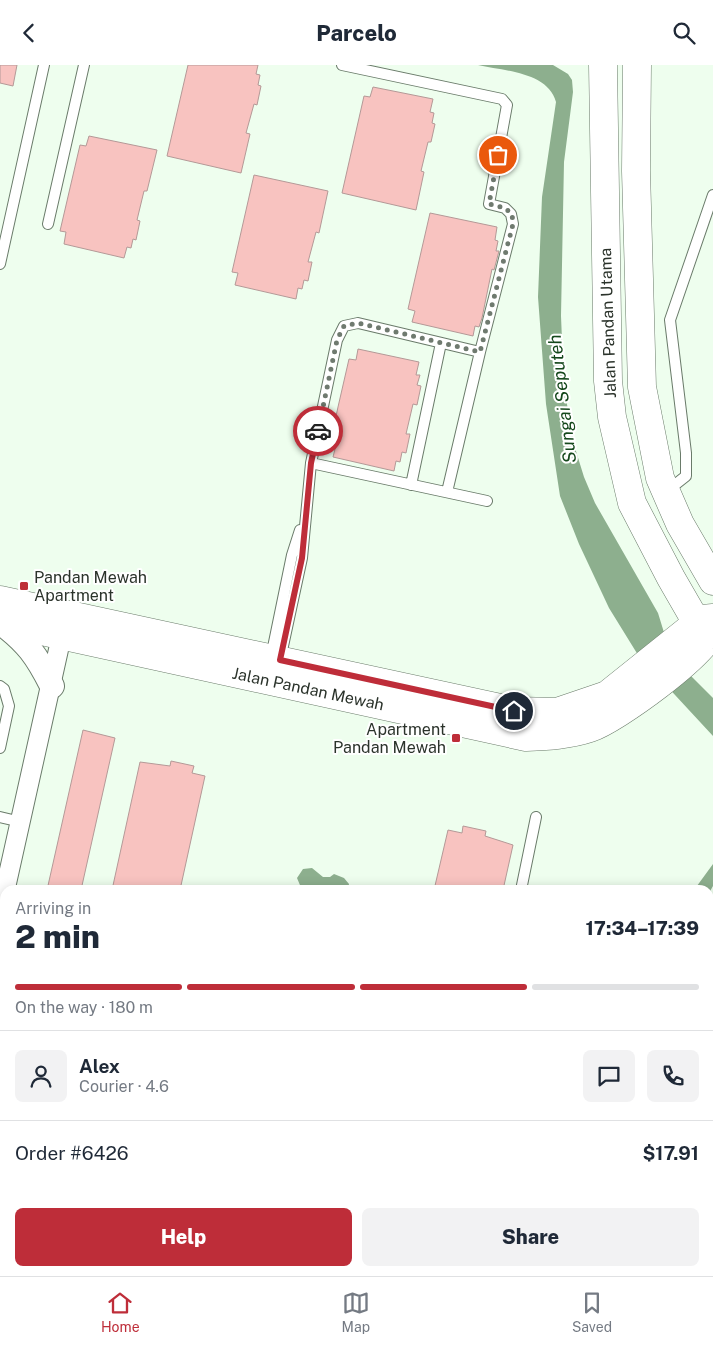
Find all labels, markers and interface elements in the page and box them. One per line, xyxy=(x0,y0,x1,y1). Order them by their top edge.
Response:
icon: back xyxy=(15,19,43,47)
icon: search xyxy=(670,19,698,47)
text: Parcelo xyxy=(316,20,397,46)
pin xyxy=(477,134,519,176)
icon: bag xyxy=(484,141,512,169)
street label: Jalan Pandan Utama xyxy=(596,247,620,399)
water label: Sungai Seputeh xyxy=(544,333,580,465)
courier xyxy=(293,406,343,456)
icon: car xyxy=(304,417,332,445)
place label: Pandan Mewah Apartment xyxy=(34,568,147,605)
marker: Pandan Mewah Apartment xyxy=(18,580,30,592)
street label: Jalan Pandan Mewah xyxy=(230,664,386,714)
pin xyxy=(493,690,535,732)
icon: home xyxy=(500,697,528,725)
place label: Apartment Pandan Mewah xyxy=(333,720,446,757)
marker: Apartment Pandan Mewah xyxy=(450,732,462,744)
text: Arriving in xyxy=(15,899,91,918)
text: 17:34–17:39 xyxy=(585,917,699,939)
text: 2 min xyxy=(15,918,100,955)
text: On the way · 180 m xyxy=(15,998,153,1017)
button: person xyxy=(15,1050,67,1102)
button: chat xyxy=(583,1050,635,1102)
button: phone xyxy=(647,1050,699,1102)
text: Alex xyxy=(79,1055,120,1077)
text: Courier · 4.6 xyxy=(79,1077,169,1096)
text: Order #6426 xyxy=(15,1142,129,1164)
text: $17.91 xyxy=(642,1142,699,1164)
button: Help xyxy=(15,1208,352,1266)
button: Share xyxy=(362,1208,699,1266)
tab: Home xyxy=(101,1289,140,1335)
tab: Map xyxy=(342,1289,370,1335)
tab: Saved xyxy=(572,1289,612,1335)

